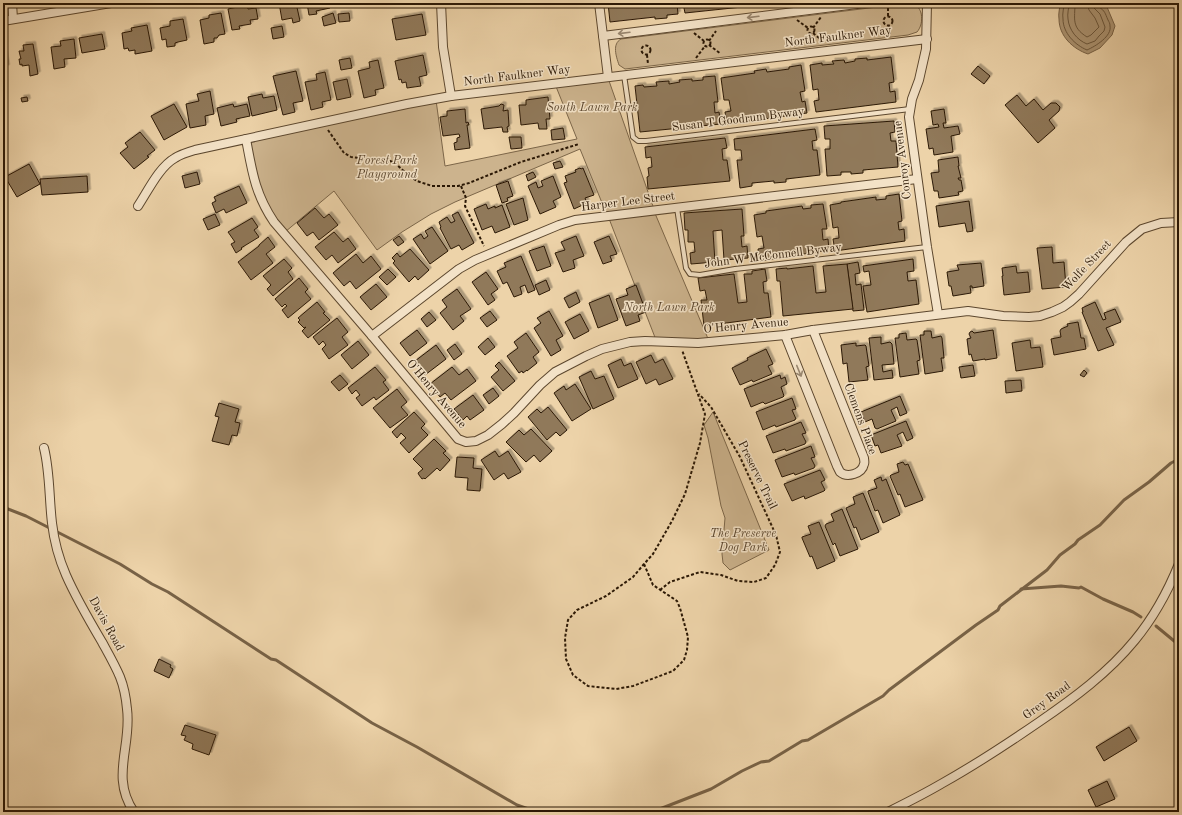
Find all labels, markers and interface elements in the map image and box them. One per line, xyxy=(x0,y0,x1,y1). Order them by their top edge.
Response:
one-way arrow xyxy=(747,13,760,21)
street label: North Faulkner Way xyxy=(784,24,893,50)
one-way arrow xyxy=(618,29,631,37)
street label: North Faulkner Way xyxy=(463,63,572,89)
park label: South Lawn Park xyxy=(546,102,638,114)
street label: Susan T Goodrum Byway xyxy=(671,106,806,134)
street label: Conroy Avenue xyxy=(892,120,914,200)
park label: Forest Park Playground xyxy=(356,155,418,181)
street label: Harper Lee Street xyxy=(580,190,676,214)
street label: Wolfe Street xyxy=(1060,238,1114,294)
street label: John W McConnell Byway xyxy=(704,242,843,270)
park label: North Lawn Park xyxy=(622,302,715,314)
street label: O'Henry Avenue xyxy=(703,316,790,336)
street label: O'Henry Avenue xyxy=(404,357,468,431)
one-way arrow xyxy=(796,365,804,377)
street label: Clemens Place xyxy=(842,382,879,457)
street label: Preserve Trail xyxy=(735,439,779,511)
park label: The Preserve Dog Park xyxy=(710,528,776,554)
street label: Davis Road xyxy=(86,595,126,653)
street label: Grey Road xyxy=(1021,680,1073,722)

